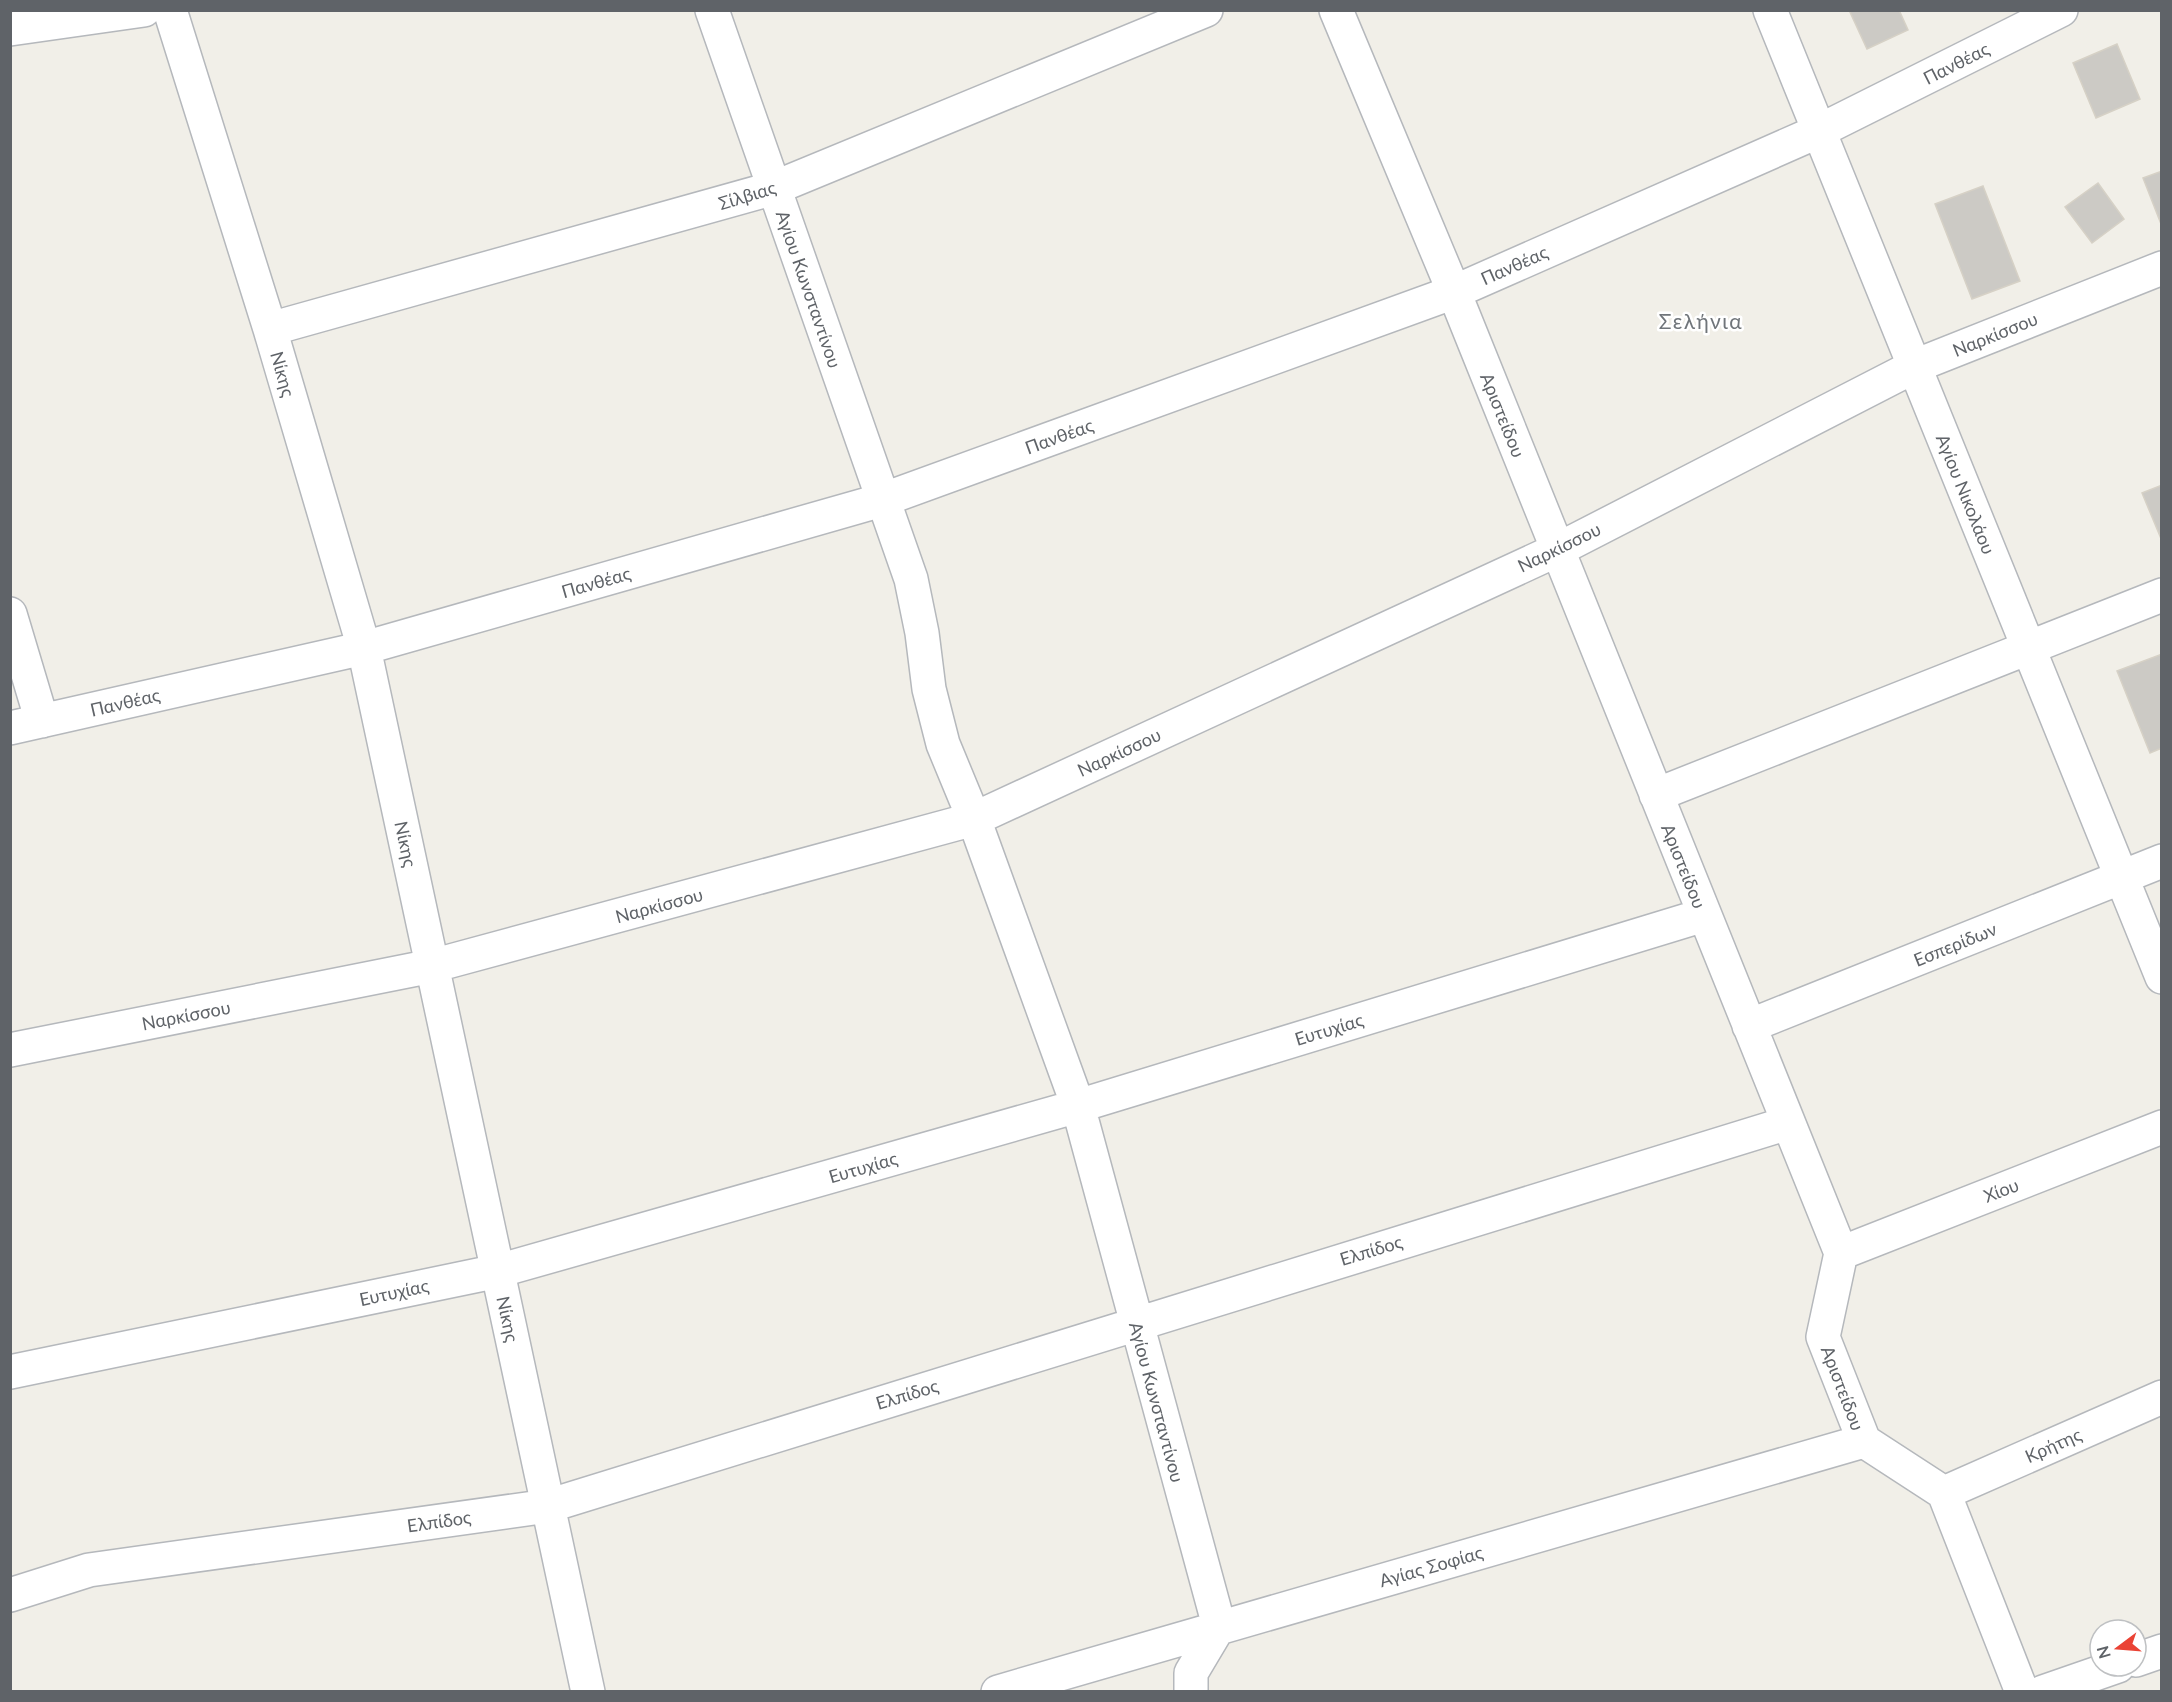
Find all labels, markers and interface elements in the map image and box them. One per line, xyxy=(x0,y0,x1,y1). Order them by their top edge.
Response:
street label: Πανθέας xyxy=(1919,37,1993,89)
street label: Σίλβιας xyxy=(716,176,779,214)
street label: Αγίου Κωνσταντίνου xyxy=(772,207,846,371)
street label: Πανθέας xyxy=(1477,240,1552,289)
street label: Ναρκίσσου xyxy=(1949,307,2041,361)
district label: Σελήνια xyxy=(1659,308,1743,333)
street label: Νίκης xyxy=(266,349,300,400)
street label: Αριστείδου xyxy=(1476,370,1530,460)
street label: Πανθέας xyxy=(1022,413,1097,458)
street label: Αγίου Νικολάου xyxy=(1932,431,2000,557)
street label: Ναρκίσσου xyxy=(1514,517,1604,577)
street label: Πανθέας xyxy=(559,561,634,602)
street label: Πανθέας xyxy=(88,683,163,721)
street label: Ναρκίσσου xyxy=(1074,723,1164,781)
street label: Νίκης xyxy=(390,819,422,870)
street label: Αριστείδου xyxy=(1657,821,1711,911)
street label: Ναρκίσσου xyxy=(613,883,705,927)
street label: Εσπερίδων xyxy=(1910,917,2000,971)
street label: Ναρκίσσου xyxy=(140,996,232,1034)
street label: Ευτυχίας xyxy=(1292,1008,1367,1050)
street label: Ευτυχίας xyxy=(826,1147,901,1187)
street label: Χίου xyxy=(1980,1173,2022,1207)
street label: Ελπίδος xyxy=(1337,1230,1406,1270)
street label: Ευτυχίας xyxy=(357,1274,431,1310)
street label: Νίκης xyxy=(492,1294,524,1345)
street label: Αγίου Κωνσταντίνου xyxy=(1125,1319,1189,1485)
street label: Αριστείδου xyxy=(1817,1342,1869,1434)
street label: Ελπίδος xyxy=(873,1374,942,1414)
street label: Κρήτης xyxy=(2021,1423,2085,1467)
street label: Ελπίδος xyxy=(406,1506,473,1536)
street label: Αγίας Σοφίας xyxy=(1377,1541,1486,1591)
north arrow xyxy=(2088,1618,2148,1678)
text: N xyxy=(2092,1644,2114,1661)

